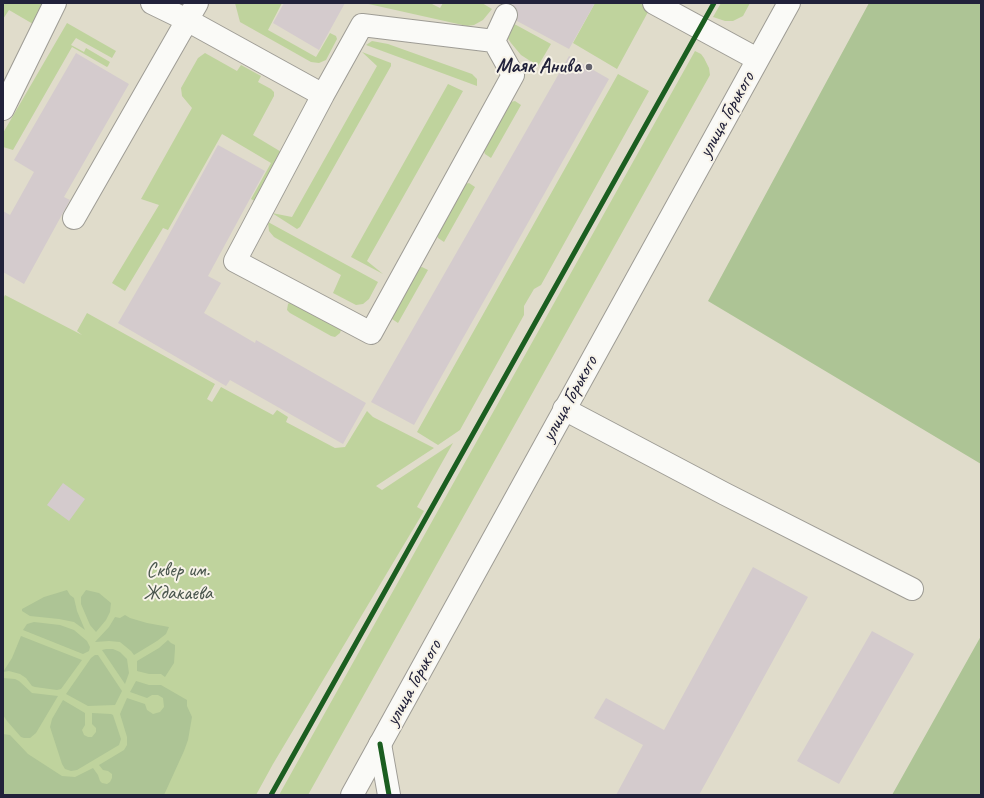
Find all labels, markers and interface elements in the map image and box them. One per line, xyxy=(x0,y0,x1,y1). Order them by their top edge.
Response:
place label: Маяк Анива xyxy=(496,55,581,79)
marker: Маяк Анива xyxy=(584,62,594,72)
street label: улица Горького xyxy=(694,68,760,162)
street label: улица Горького xyxy=(537,352,603,446)
park label: Сквер им. Ждакаева xyxy=(144,559,212,606)
street label: улица Горького xyxy=(381,636,447,730)

